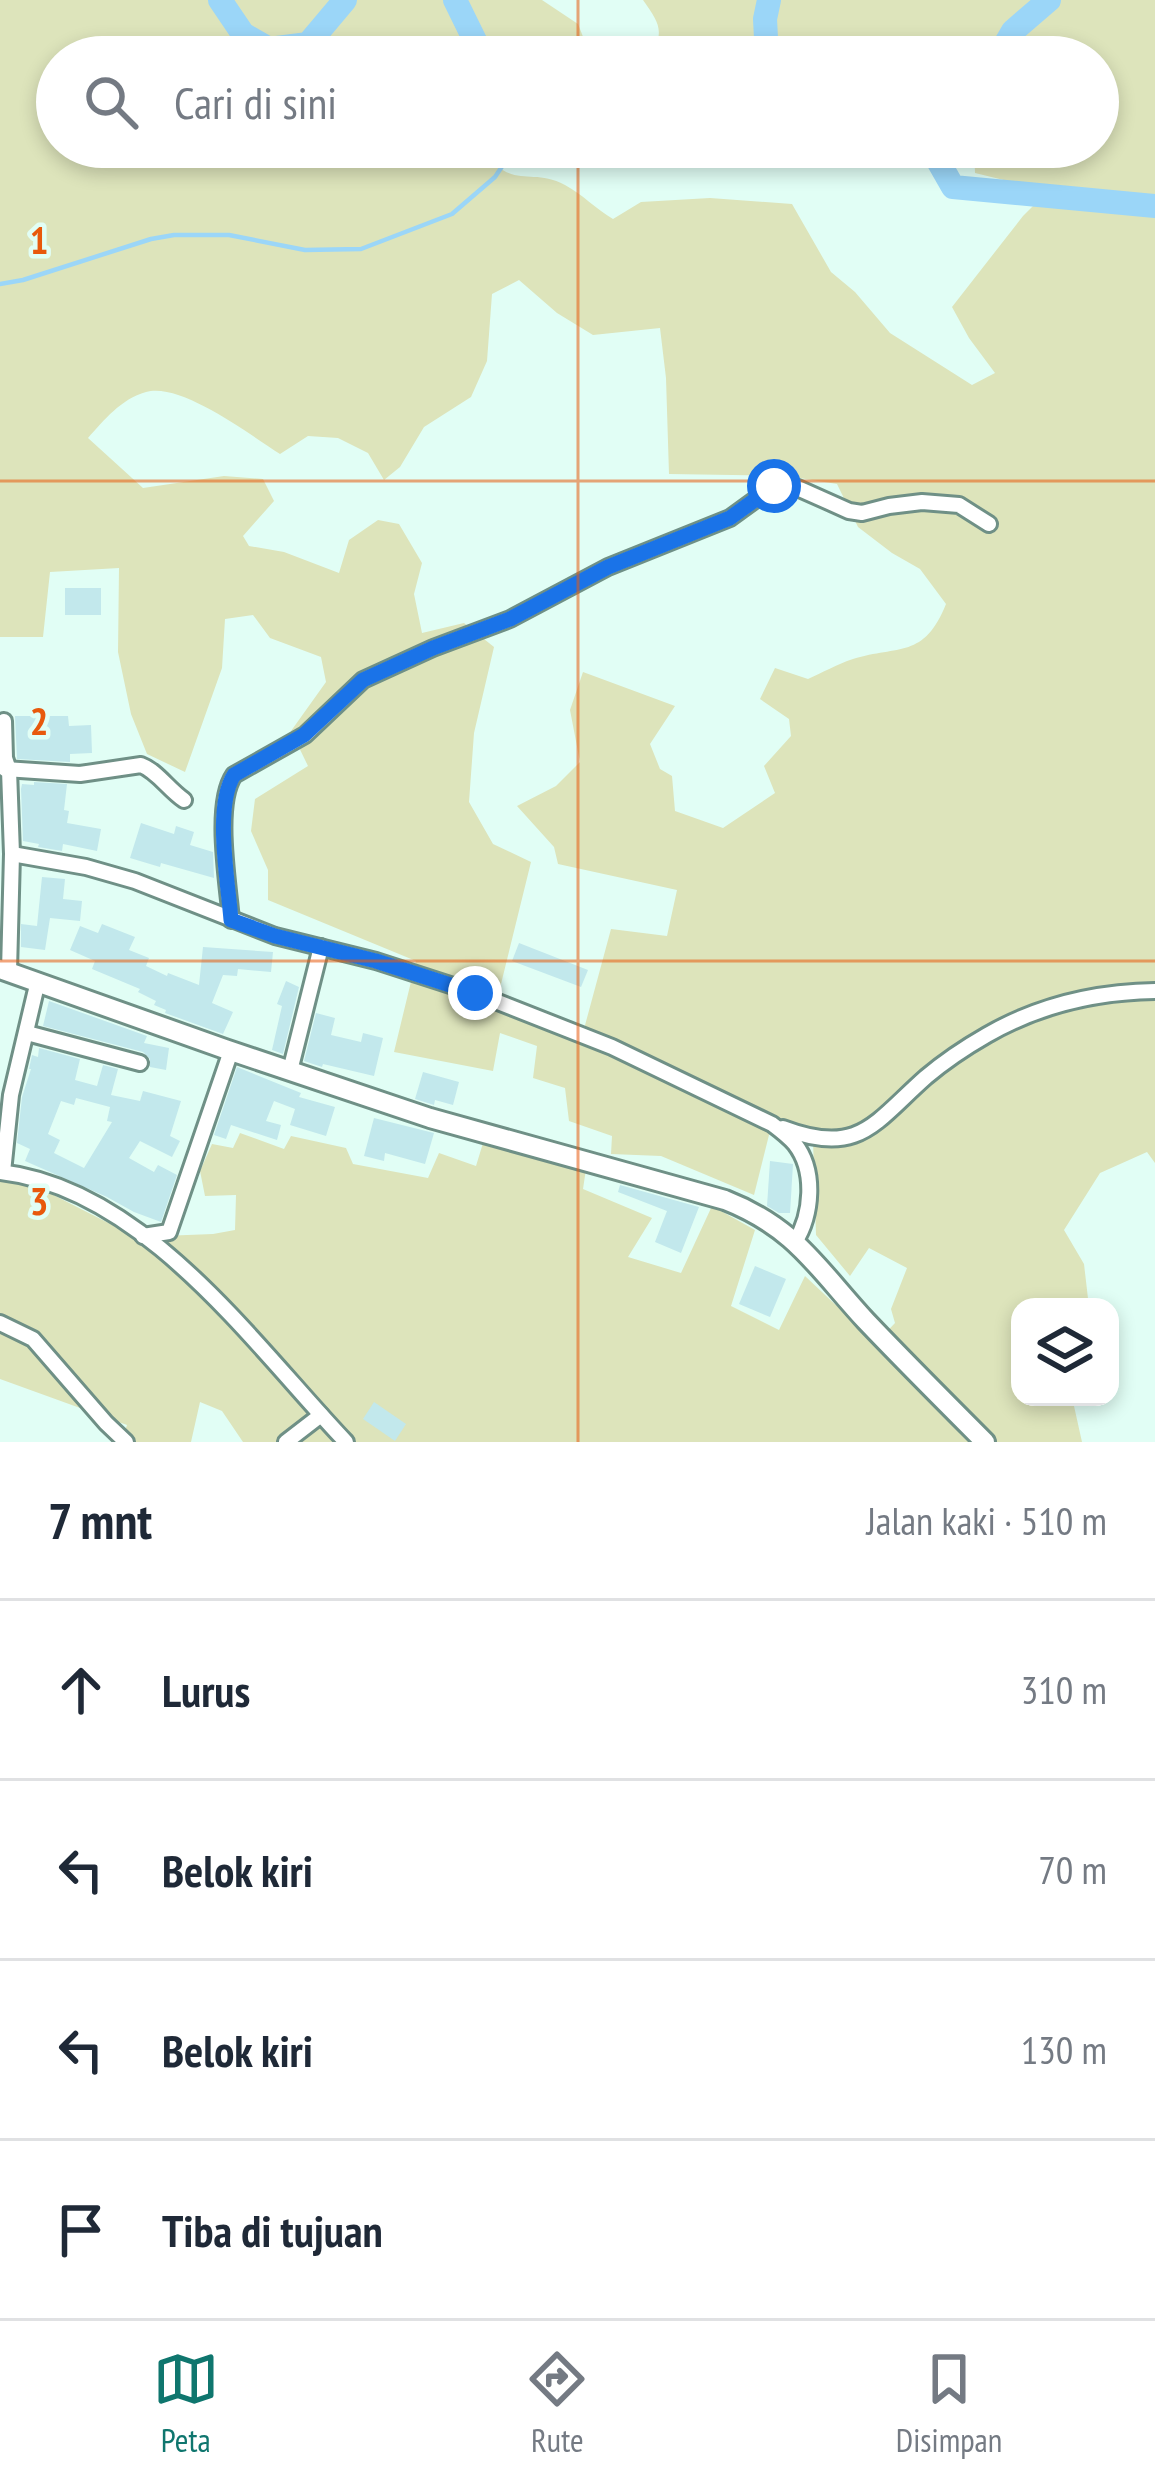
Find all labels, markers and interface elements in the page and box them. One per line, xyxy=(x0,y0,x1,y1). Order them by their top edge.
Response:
search box xyxy=(36,36,1119,168)
icon: search xyxy=(78,69,144,135)
text: Cari di sini xyxy=(174,73,337,131)
text: 1 xyxy=(30,214,48,265)
route start xyxy=(747,459,801,513)
text: 2 xyxy=(30,695,48,746)
route end xyxy=(448,966,502,1020)
text: 3 xyxy=(30,1175,48,1226)
map controls xyxy=(1011,1298,1119,1406)
button: layers xyxy=(1011,1298,1119,1406)
text: 7 mnt xyxy=(48,1487,152,1553)
text: Jalan kaki · 510 m xyxy=(866,1495,1107,1546)
icon: ahead xyxy=(48,1657,114,1723)
text: Lurus xyxy=(162,1661,250,1719)
text: 310 m xyxy=(1021,1664,1107,1715)
icon: left xyxy=(48,1837,114,1903)
text: Belok kiri xyxy=(162,1841,313,1899)
text: 70 m xyxy=(1038,1844,1107,1895)
icon: left xyxy=(48,2017,114,2083)
text: Belok kiri xyxy=(162,2021,313,2079)
text: 130 m xyxy=(1021,2024,1107,2075)
icon: arrive xyxy=(48,2197,114,2263)
text: Tiba di tujuan xyxy=(162,2201,383,2259)
tab: Peta xyxy=(153,2346,219,2461)
tab: Rute xyxy=(524,2346,590,2461)
tab: Disimpan xyxy=(896,2346,1002,2461)

